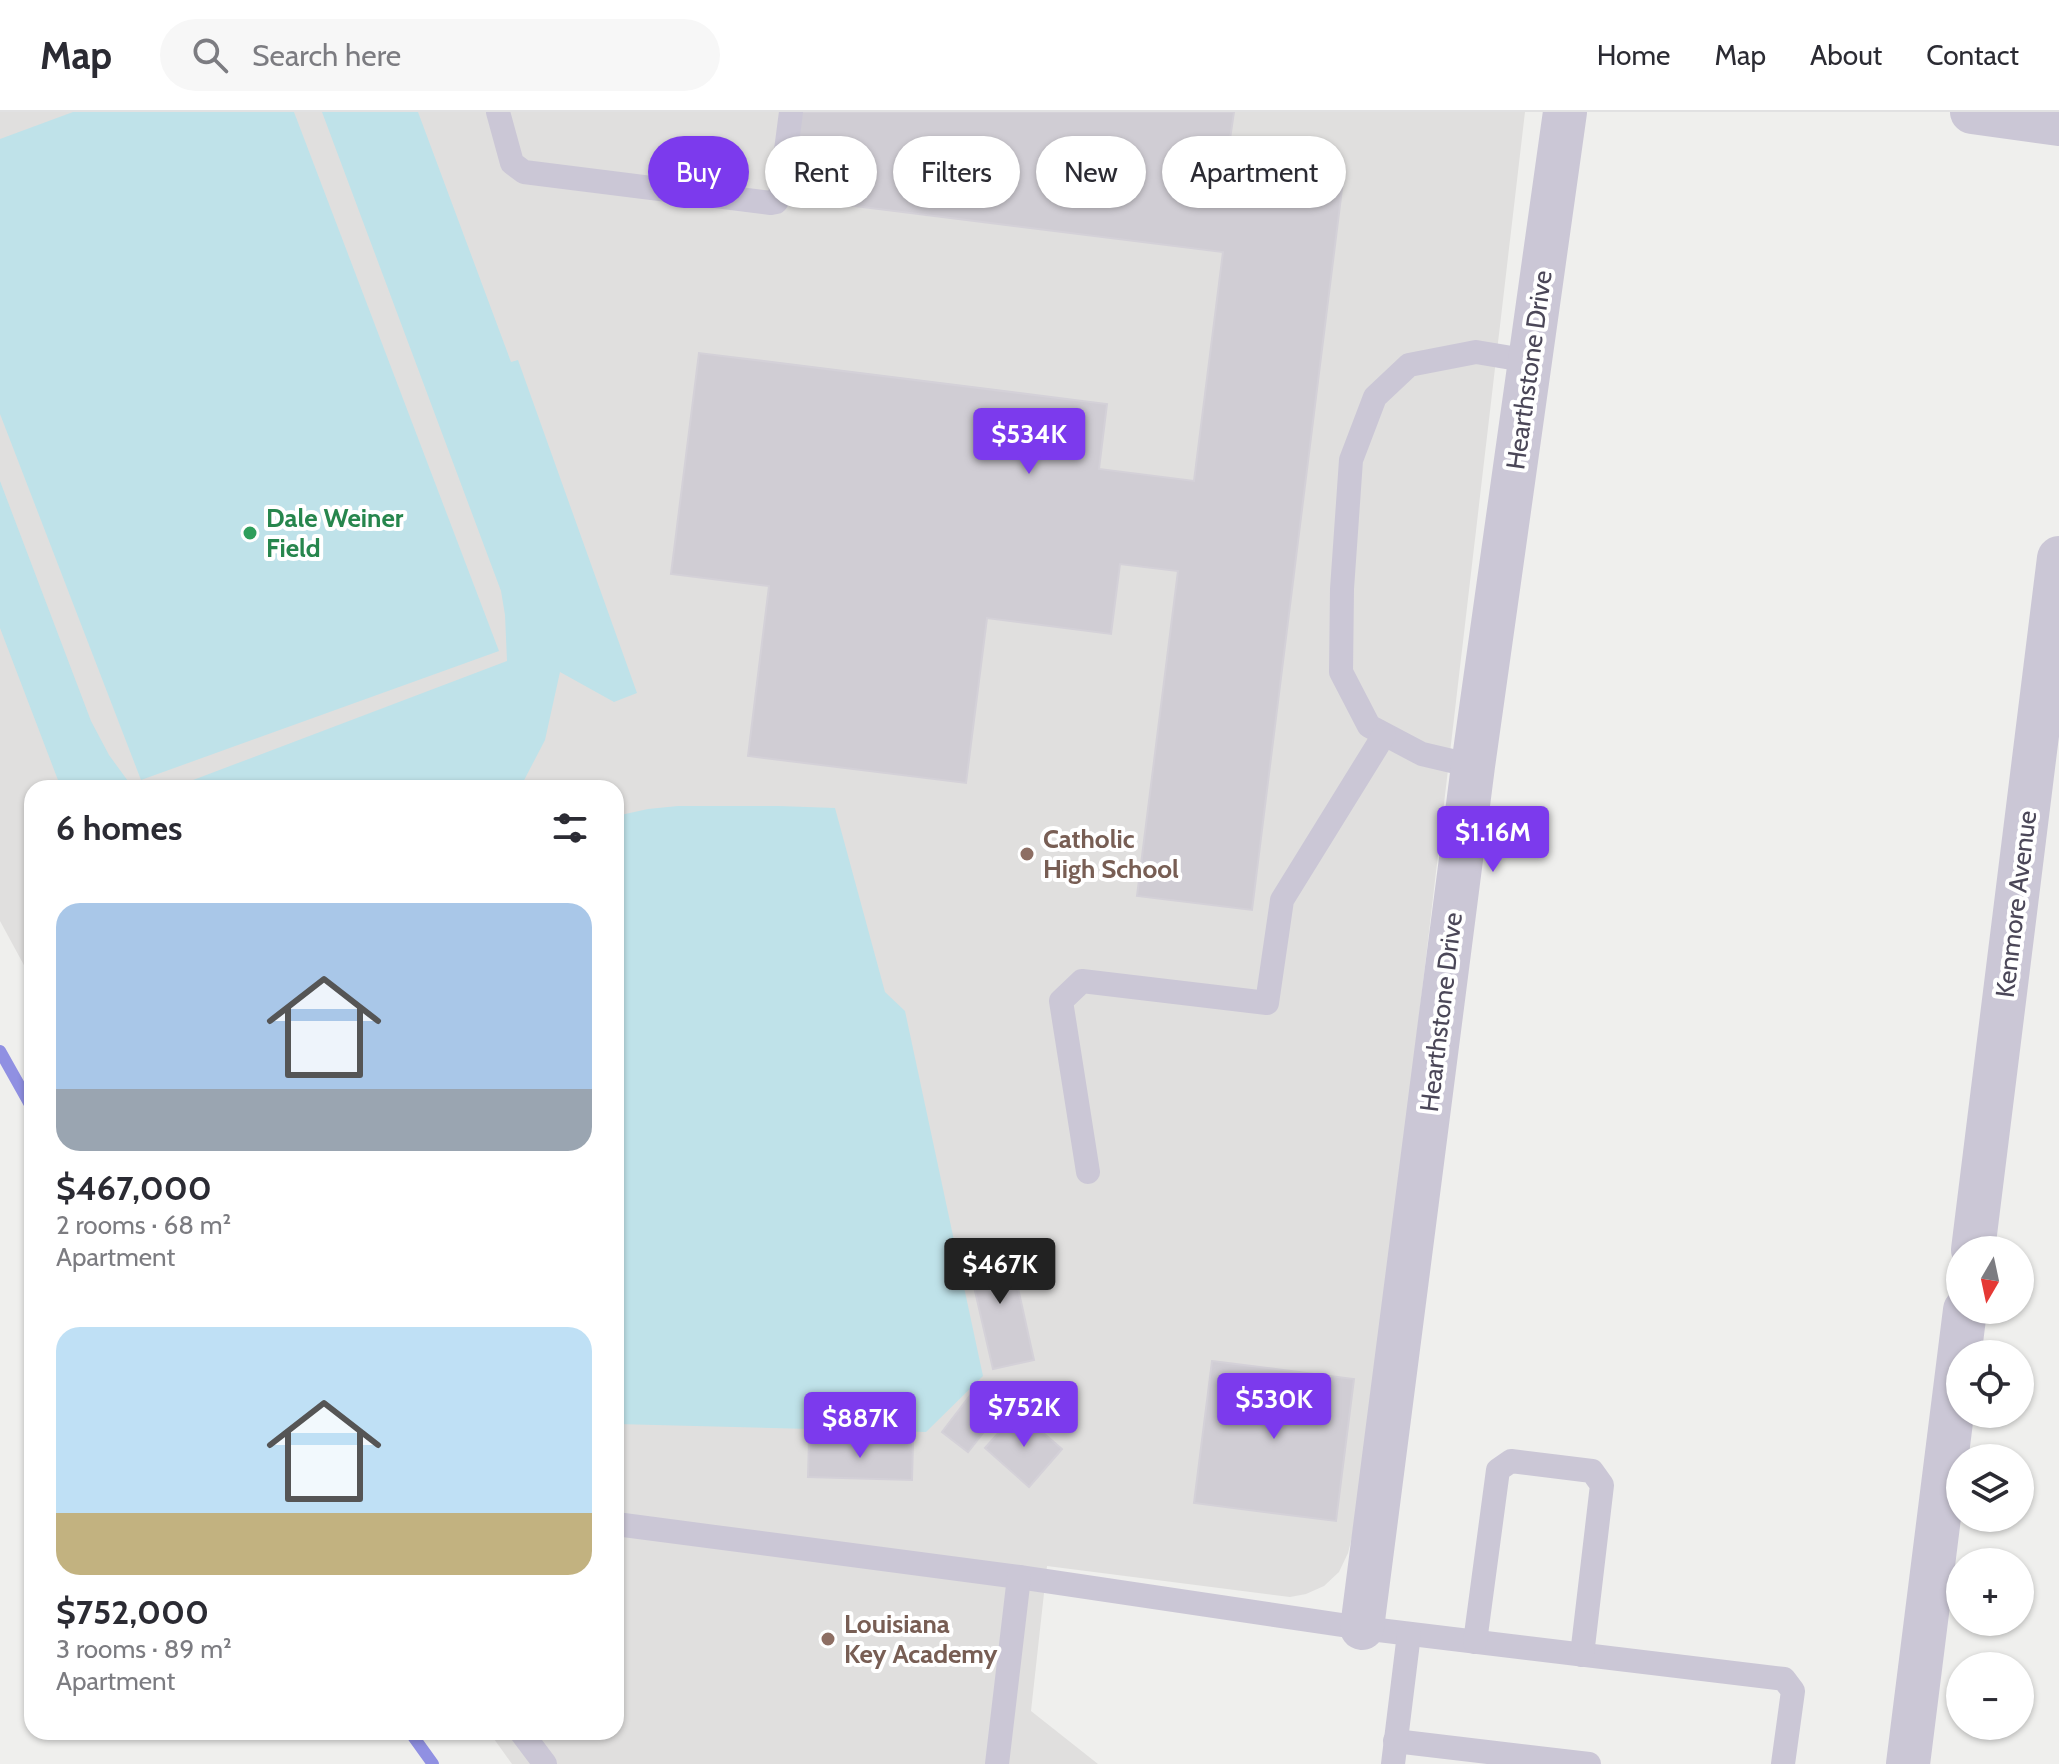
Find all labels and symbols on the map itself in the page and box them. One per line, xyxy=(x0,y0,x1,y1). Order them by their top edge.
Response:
street label: Hearthstone Drive xyxy=(1499,268,1559,472)
pin: $534K xyxy=(973,408,1085,476)
place label: Dale Weiner Field xyxy=(266,502,404,564)
marker: Dale Weiner Field xyxy=(241,524,259,542)
pin: $1.16M xyxy=(1428,806,1558,874)
street label: Kenmore Avenue xyxy=(1989,809,2043,999)
place label: Catholic High School xyxy=(1043,823,1179,885)
marker: Catholic High School xyxy=(1018,845,1036,863)
street label: Hearthstone Drive xyxy=(1413,911,1469,1113)
north arrow xyxy=(1946,1236,2034,1324)
pin: $467K xyxy=(944,1238,1056,1306)
pin: $530K xyxy=(1218,1373,1330,1441)
pin: $752K xyxy=(968,1381,1080,1449)
pin: $887K xyxy=(804,1392,916,1460)
place label: Louisiana Key Academy xyxy=(844,1608,998,1670)
marker: Louisiana Key Academy xyxy=(819,1630,837,1648)

